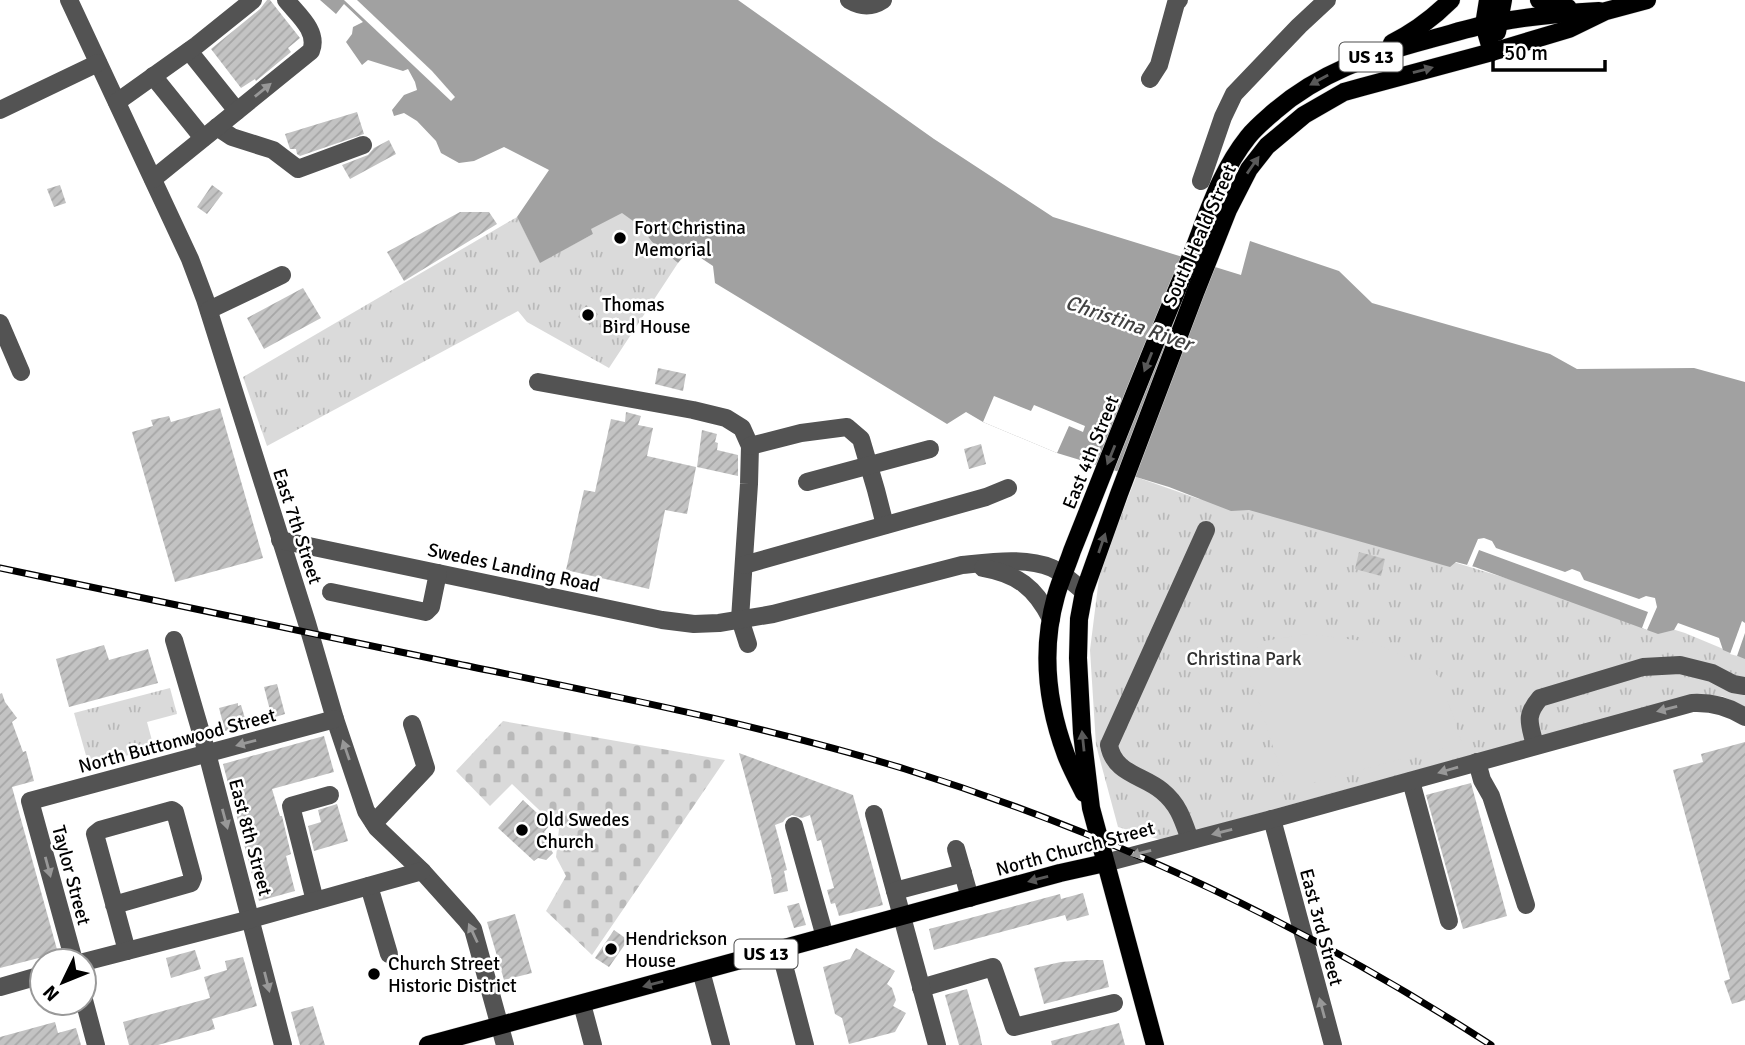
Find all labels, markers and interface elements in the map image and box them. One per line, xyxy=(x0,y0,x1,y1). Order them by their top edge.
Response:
scale bar xyxy=(1493,28,1605,72)
text: 50 m xyxy=(1504,40,1548,66)
road number: US 13 xyxy=(1340,42,1402,72)
one-way arrow xyxy=(1413,65,1434,75)
one-way arrow xyxy=(1309,74,1329,86)
one-way arrow xyxy=(254,83,271,98)
one-way arrow xyxy=(1247,155,1260,174)
street label: South Heald Street xyxy=(1158,160,1242,310)
place label: Fort Christina Memorial xyxy=(634,216,746,262)
marker: Fort Christina Memorial xyxy=(612,230,628,246)
water label: Christina River xyxy=(1062,289,1199,358)
place label: Thomas Bird House xyxy=(602,293,691,339)
marker: Thomas Bird House xyxy=(580,307,596,323)
one-way arrow xyxy=(1143,351,1154,372)
street label: East 4th Street xyxy=(1057,392,1125,513)
one-way arrow xyxy=(1105,445,1116,466)
street label: East 7th Street xyxy=(267,465,327,588)
one-way arrow xyxy=(1097,532,1108,553)
street label: Swedes Landing Road xyxy=(426,538,602,598)
park label: Christina Park xyxy=(1186,647,1302,671)
street label: North Buttonwood Street xyxy=(76,703,279,779)
one-way arrow xyxy=(1656,704,1678,715)
one-way arrow xyxy=(1078,729,1089,751)
one-way arrow xyxy=(235,738,257,749)
one-way arrow xyxy=(340,739,351,760)
one-way arrow xyxy=(1437,765,1459,776)
street label: East 8th Street xyxy=(223,776,277,899)
place label: Old Swedes Church xyxy=(536,808,629,854)
one-way arrow xyxy=(220,809,230,830)
street label: North Church Street xyxy=(993,816,1158,882)
marker: Old Swedes Church xyxy=(514,822,530,838)
street label: Taylor Street xyxy=(46,823,96,928)
one-way arrow xyxy=(1211,827,1233,838)
one-way arrow xyxy=(1130,848,1152,859)
one-way arrow xyxy=(43,856,53,877)
street label: East 3rd Street xyxy=(1294,866,1348,989)
one-way arrow xyxy=(1027,874,1049,885)
one-way arrow xyxy=(467,923,479,943)
place label: Hendrickson House xyxy=(625,927,727,973)
road number: US 13 xyxy=(734,939,798,968)
marker: Hendrickson House xyxy=(603,941,619,957)
north arrow xyxy=(28,947,98,1017)
place label: Church Street Historic District xyxy=(388,952,517,998)
marker: Church Street Historic District xyxy=(366,966,382,982)
one-way arrow xyxy=(262,971,273,993)
one-way arrow xyxy=(642,979,664,990)
text: N xyxy=(38,980,65,1006)
one-way arrow xyxy=(1317,997,1327,1018)

